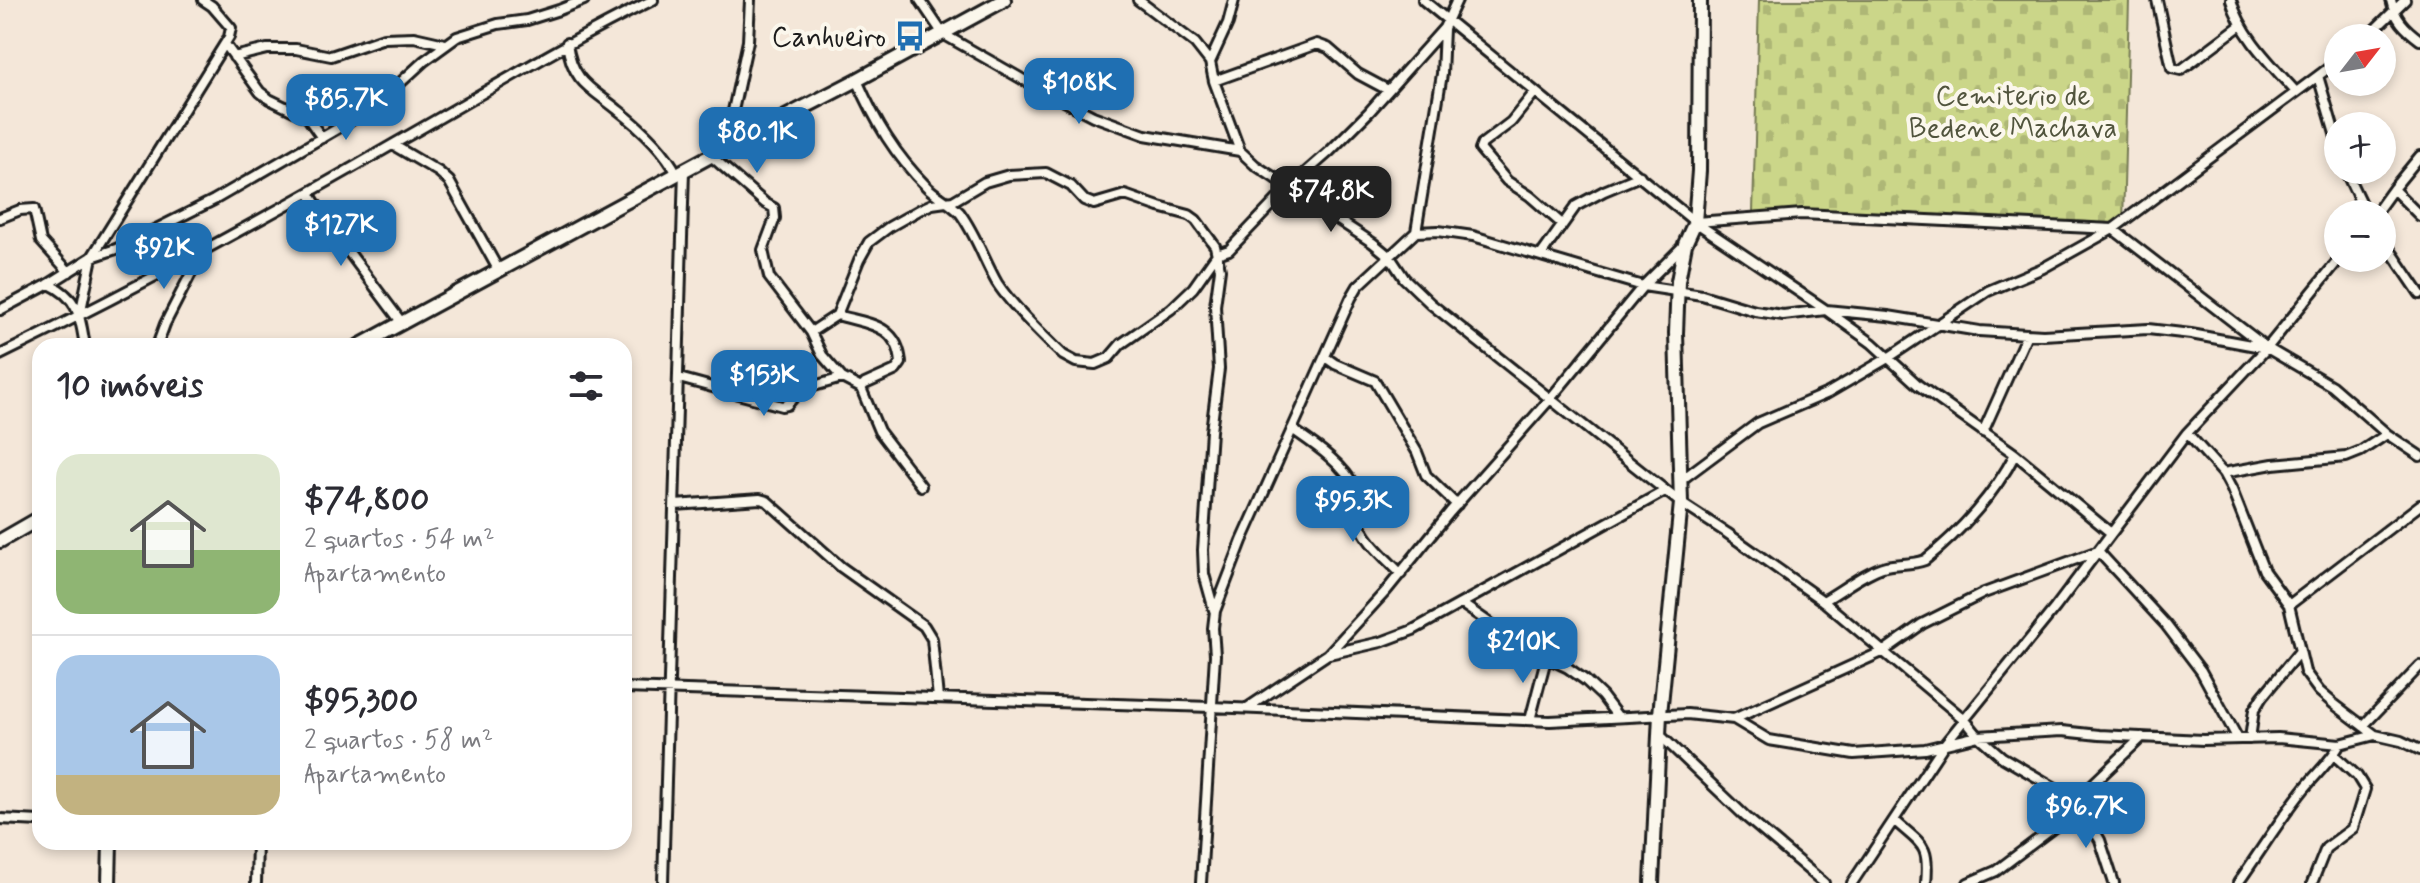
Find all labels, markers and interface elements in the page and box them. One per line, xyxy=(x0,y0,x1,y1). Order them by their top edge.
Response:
bus stop icon: Canhueiro xyxy=(893,19,927,53)
place label: Canhueiro xyxy=(772,20,886,57)
north arrow xyxy=(2324,24,2396,96)
map controls xyxy=(2324,24,2396,272)
pin: $108K xyxy=(1023,58,1135,126)
text: $108K xyxy=(1042,67,1116,101)
pin: $85.7K xyxy=(281,74,411,142)
park label: Cemiterio de Bedene Machava xyxy=(1909,79,2117,148)
text: $85.7K xyxy=(304,83,388,117)
pin: $80.1K xyxy=(692,107,822,175)
button: + xyxy=(2324,112,2396,184)
text: $80.1K xyxy=(717,116,797,150)
pin: $74.8K xyxy=(1266,166,1396,234)
text: $74.8K xyxy=(1288,175,1374,209)
pin: $127K xyxy=(285,200,397,268)
button: − xyxy=(2324,200,2396,272)
text: $127K xyxy=(304,209,378,243)
pin: $92K xyxy=(117,223,211,291)
text: $92K xyxy=(134,232,194,266)
pin: $153K xyxy=(708,350,820,418)
text: $153K xyxy=(729,359,799,393)
text: 10 imóveis xyxy=(56,364,203,409)
icon: filters xyxy=(564,364,608,408)
pin: $95.3K xyxy=(1288,476,1418,544)
text: $74,800 xyxy=(304,478,429,523)
text: $95.3K xyxy=(1314,485,1392,519)
icon: home xyxy=(120,486,216,582)
text: 2 quartos · 54 m² xyxy=(304,523,495,557)
text: Apartamento xyxy=(304,557,446,591)
pin: $210K xyxy=(1467,617,1579,685)
text: $210K xyxy=(1486,626,1560,660)
text: $95,300 xyxy=(304,679,419,724)
icon: home xyxy=(120,687,216,783)
text: 2 quartos · 58 m² xyxy=(304,724,493,758)
text: Apartamento xyxy=(304,758,446,792)
pin: $96.7K xyxy=(2021,782,2151,850)
text: $96.7K xyxy=(2045,791,2127,825)

